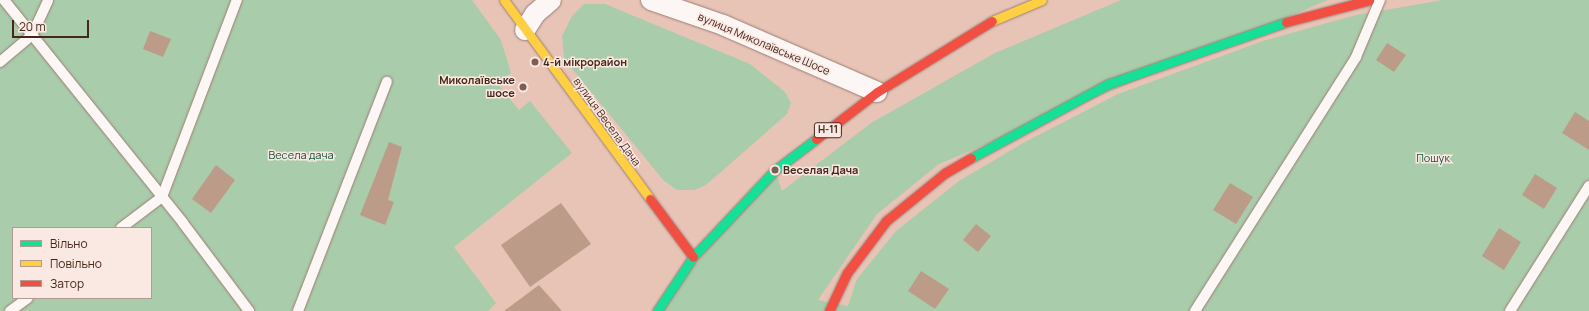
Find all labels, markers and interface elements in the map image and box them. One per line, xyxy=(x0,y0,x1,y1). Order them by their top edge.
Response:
street label: вулиця Миколаївське Шосе xyxy=(696,10,832,78)
scale bar xyxy=(14,12,91,38)
text: 20 m xyxy=(19,18,46,35)
place label: 4-й мікрорайон xyxy=(543,55,627,69)
marker: 4-й мікрорайон xyxy=(530,57,540,67)
place label: Миколаївське шосе xyxy=(439,74,515,100)
street label: вулиця Весела Дача xyxy=(571,75,643,169)
marker: Миколаївське шосе xyxy=(518,82,528,92)
road number: Н-11 xyxy=(813,122,843,138)
park label: Весела дача xyxy=(268,148,334,162)
park label: Пошук xyxy=(1416,151,1450,165)
place label: Веселая Дача xyxy=(783,163,858,177)
marker: Веселая Дача xyxy=(770,165,780,175)
legend xyxy=(12,227,152,299)
text: Вільно xyxy=(50,235,88,252)
text: Повільно xyxy=(50,255,102,272)
text: Затор xyxy=(50,275,84,292)

